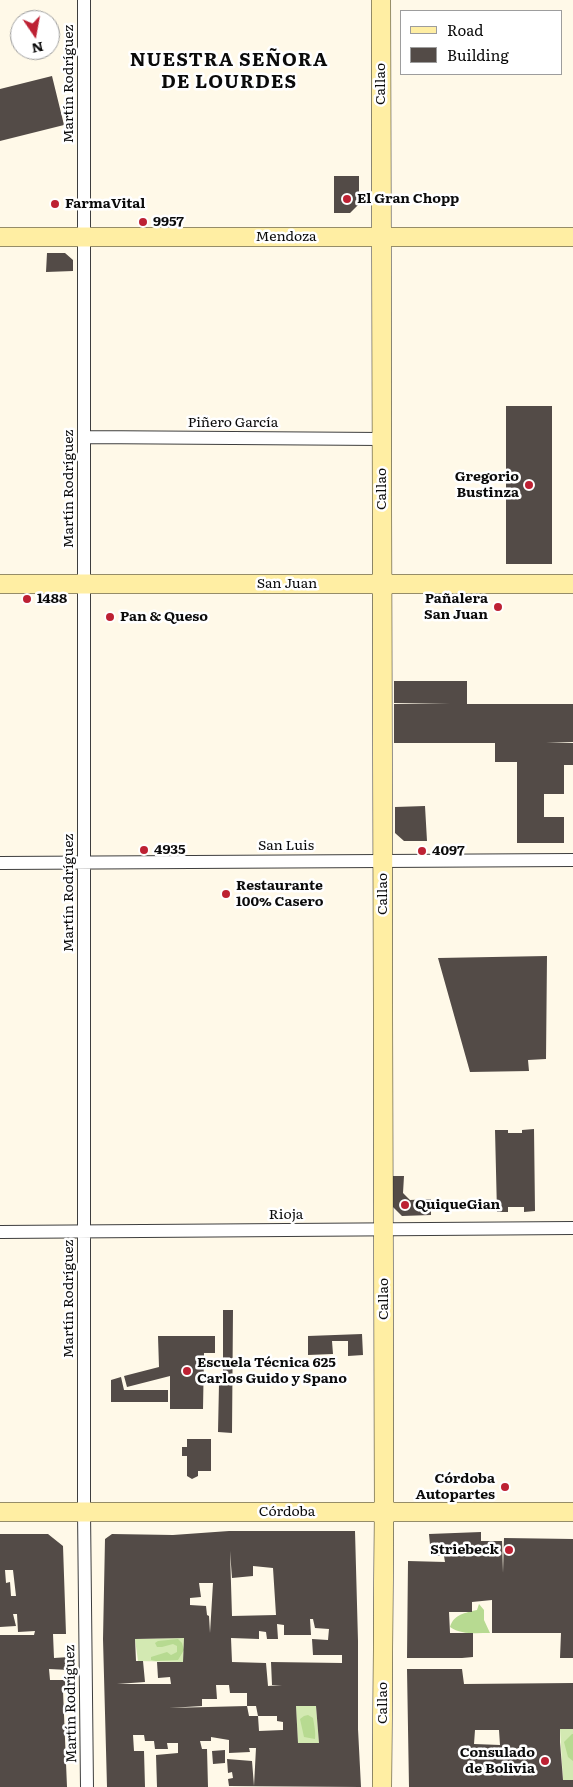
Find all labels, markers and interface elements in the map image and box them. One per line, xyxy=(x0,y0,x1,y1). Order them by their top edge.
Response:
north arrow xyxy=(10,10,60,60)
legend xyxy=(400,10,563,75)
text: Road xyxy=(447,18,483,41)
street label: Martín Rodríguez xyxy=(61,25,77,143)
text: N xyxy=(30,38,46,60)
text: Building xyxy=(447,43,509,66)
district label: NUESTRA SEÑORA DE LOURDES xyxy=(128,49,330,93)
street label: Callao xyxy=(373,63,389,105)
place label: El Gran Chopp xyxy=(357,191,459,207)
marker: El Gran Chopp xyxy=(341,193,353,205)
place label: FarmaVital xyxy=(65,196,145,212)
marker: FarmaVital xyxy=(49,198,61,210)
place label: 9957 xyxy=(153,214,184,230)
marker: 9957 xyxy=(137,216,149,228)
street label: Mendoza xyxy=(256,229,316,245)
street label: Piñero García xyxy=(188,415,278,431)
street label: Martín Rodríguez xyxy=(61,430,77,548)
street label: Callao xyxy=(374,468,390,510)
place label: Gregorio Bustinza xyxy=(455,469,519,502)
marker: Gregorio Bustinza xyxy=(523,479,535,491)
street label: San Juan xyxy=(257,576,317,592)
place label: 1488 xyxy=(37,591,67,607)
place label: Pañalera San Juan xyxy=(424,591,488,624)
marker: 1488 xyxy=(21,593,33,605)
marker: Pañalera San Juan xyxy=(492,601,504,613)
place label: Pan & Queso xyxy=(120,609,208,625)
marker: Pan & Queso xyxy=(104,611,116,623)
street label: Martín Rodríguez xyxy=(61,834,77,952)
street label: San Luis xyxy=(258,838,314,854)
place label: 4935 xyxy=(154,842,186,858)
place label: 4097 xyxy=(432,843,465,859)
marker: 4935 xyxy=(138,844,150,856)
marker: 4097 xyxy=(416,845,428,857)
street label: Callao xyxy=(375,873,391,915)
place label: Restaurante 100% Casero xyxy=(236,878,323,910)
marker: Restaurante 100% Casero xyxy=(220,888,232,900)
place label: QuiqueGian xyxy=(415,1197,500,1213)
marker: QuiqueGian xyxy=(399,1199,411,1211)
street label: Rioja xyxy=(269,1207,303,1223)
street label: Martín Rodríguez xyxy=(61,1240,77,1358)
street label: Callao xyxy=(376,1278,392,1320)
place label: Escuela Técnica 625 Carlos Guido y Spano xyxy=(197,1355,347,1388)
marker: Escuela Técnica 625 Carlos Guido y Spano xyxy=(181,1365,193,1377)
place label: Córdoba Autopartes xyxy=(416,1471,495,1504)
marker: Córdoba Autopartes xyxy=(499,1481,511,1493)
street label: Córdoba xyxy=(259,1504,315,1520)
place label: Striebeck xyxy=(430,1542,499,1558)
marker: Striebeck xyxy=(503,1544,515,1556)
street label: Martín Rodríguez xyxy=(62,1645,80,1763)
street label: Callao xyxy=(375,1682,391,1724)
place label: Consulado de Bolivia xyxy=(460,1745,535,1778)
marker: Consulado de Bolivia xyxy=(539,1755,551,1767)

